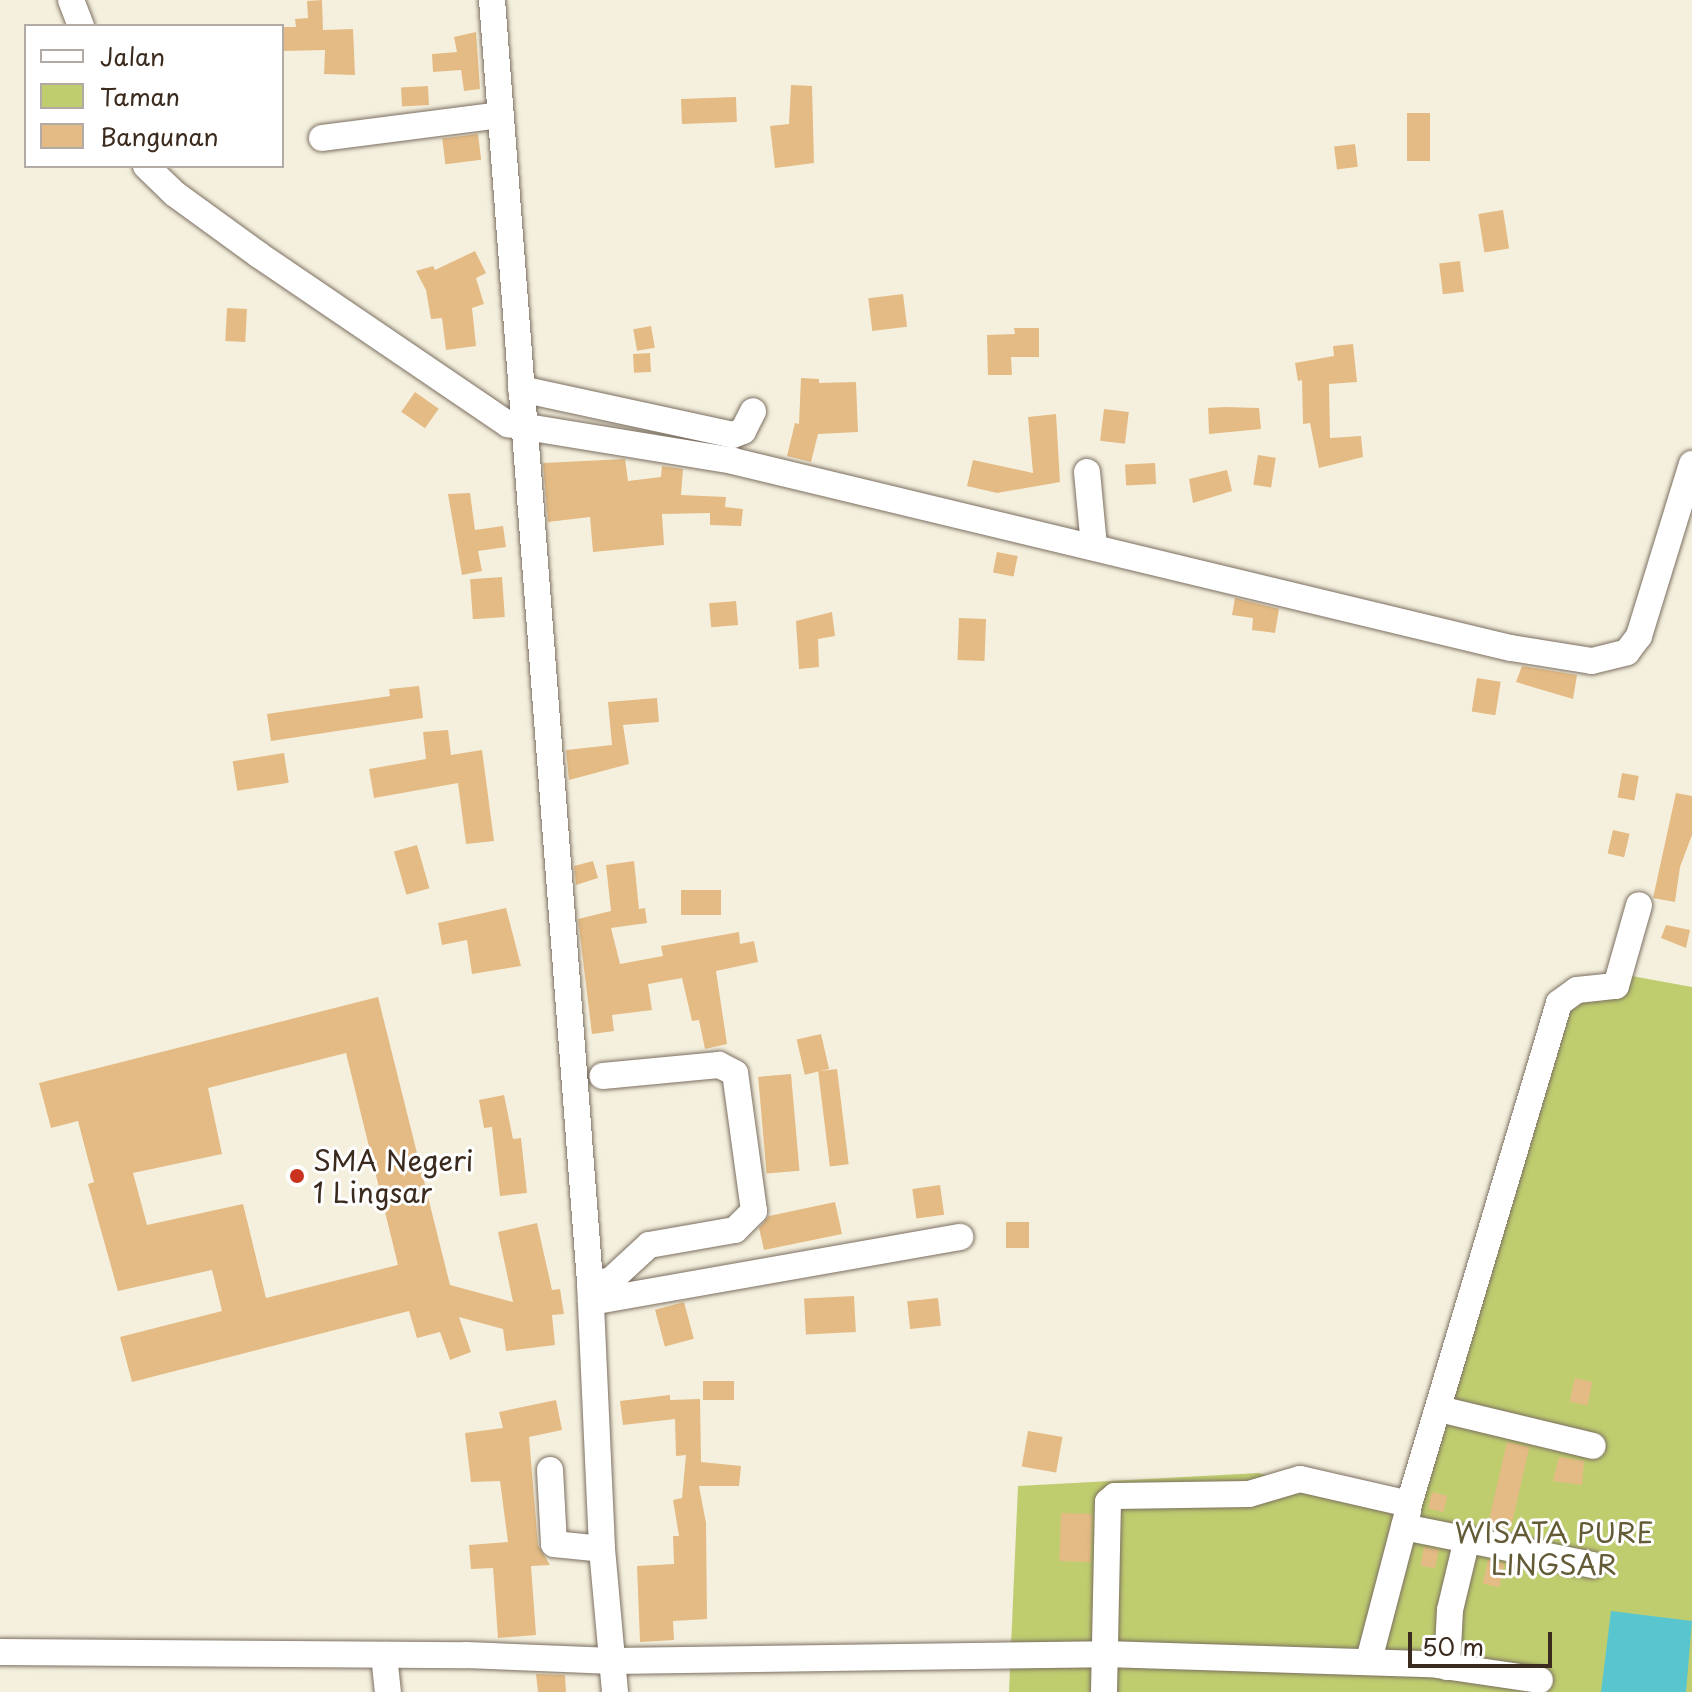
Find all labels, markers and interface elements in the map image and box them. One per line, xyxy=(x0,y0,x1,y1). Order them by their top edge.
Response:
legend xyxy=(24,24,284,168)
text: Jalan xyxy=(100,38,165,74)
text: Taman xyxy=(100,78,180,114)
text: Bangunan xyxy=(100,118,219,154)
place label: SMA Negeri 1 Lingsar xyxy=(313,1143,475,1209)
marker: SMA Negeri 1 Lingsar xyxy=(288,1167,306,1185)
park label: WISATA PURE LINGSAR xyxy=(1454,1515,1654,1581)
scale bar xyxy=(1412,1616,1556,1666)
text: 50 m xyxy=(1422,1628,1484,1664)

